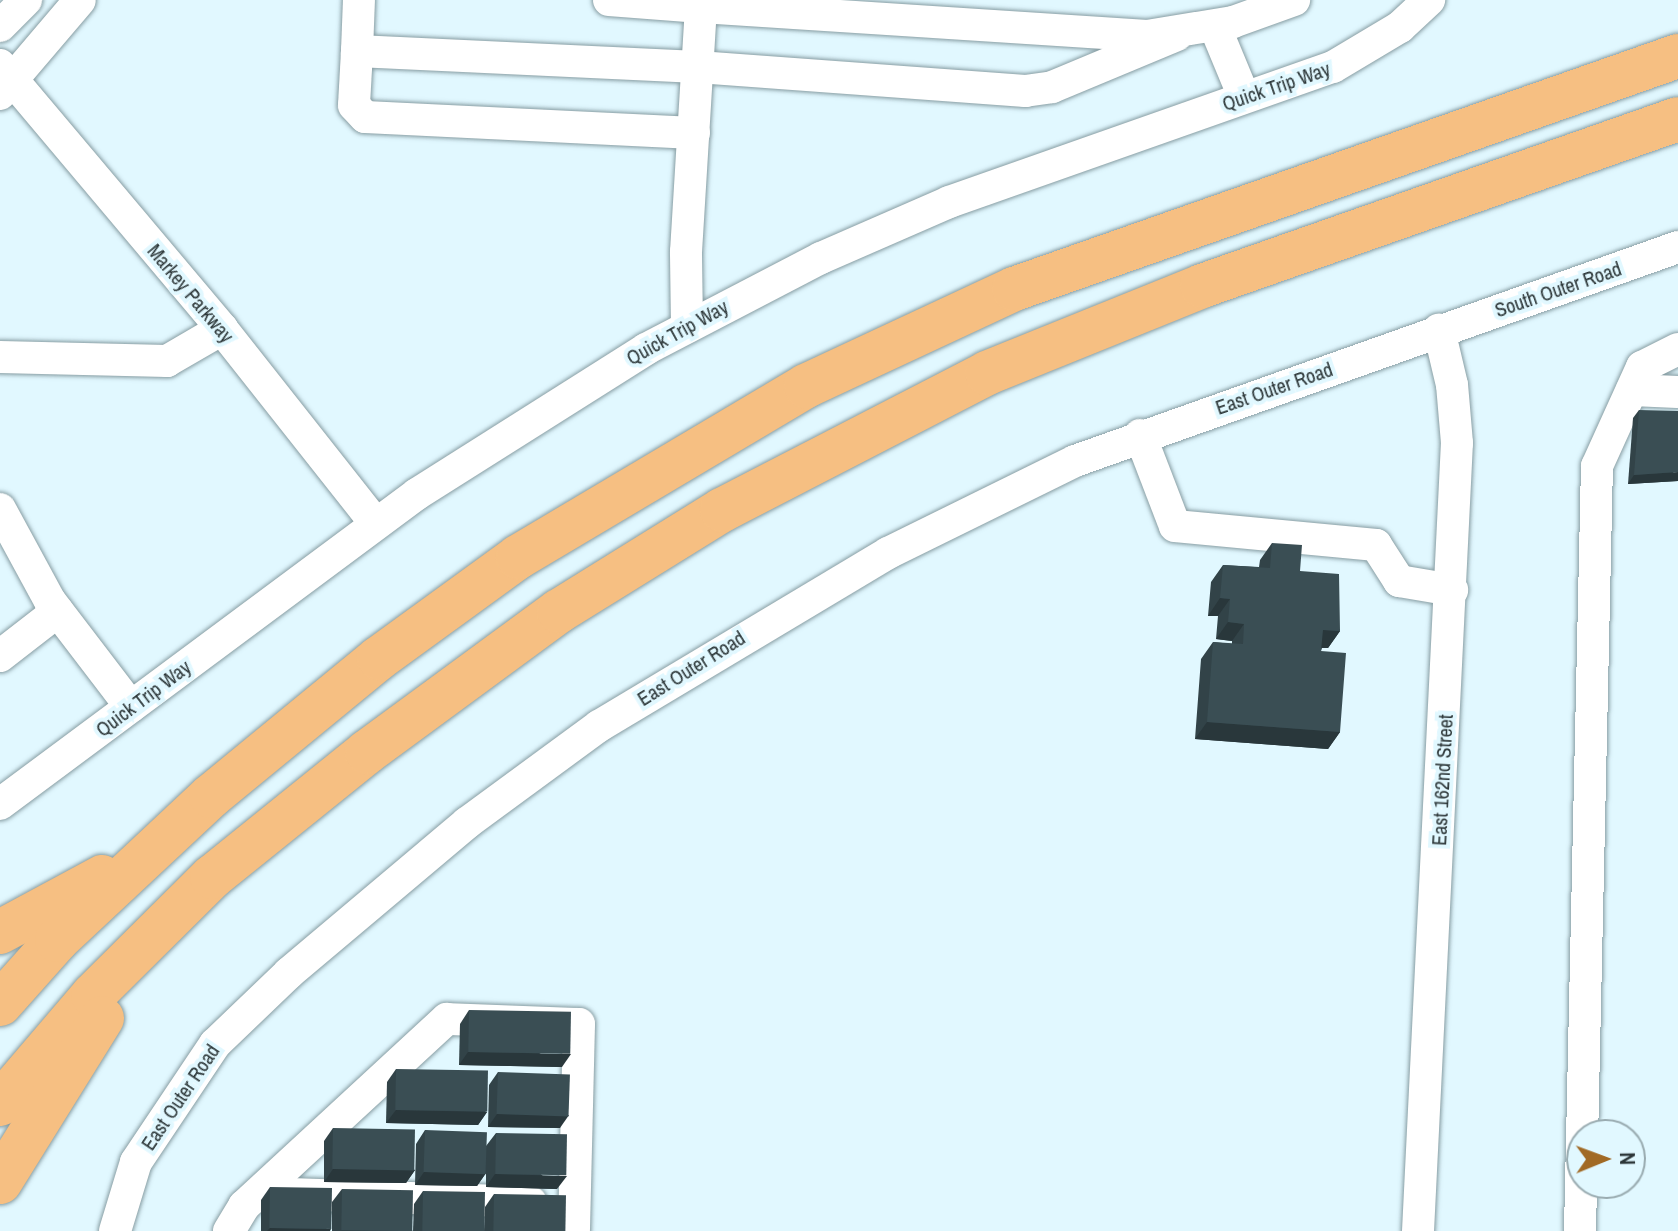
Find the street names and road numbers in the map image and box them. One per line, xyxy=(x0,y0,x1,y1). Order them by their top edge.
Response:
street label: Quick Trip Way xyxy=(1219,56,1333,116)
street label: Markey Parkway xyxy=(143,239,239,347)
street label: South Outer Road xyxy=(1492,256,1624,322)
street label: Quick Trip Way xyxy=(622,294,732,370)
street label: East Outer Road xyxy=(1212,357,1336,419)
street label: East Outer Road xyxy=(633,625,749,711)
street label: Quick Trip Way xyxy=(91,654,195,742)
street label: East 162nd Street xyxy=(1427,714,1457,846)
street label: East Outer Road xyxy=(136,1040,224,1154)

